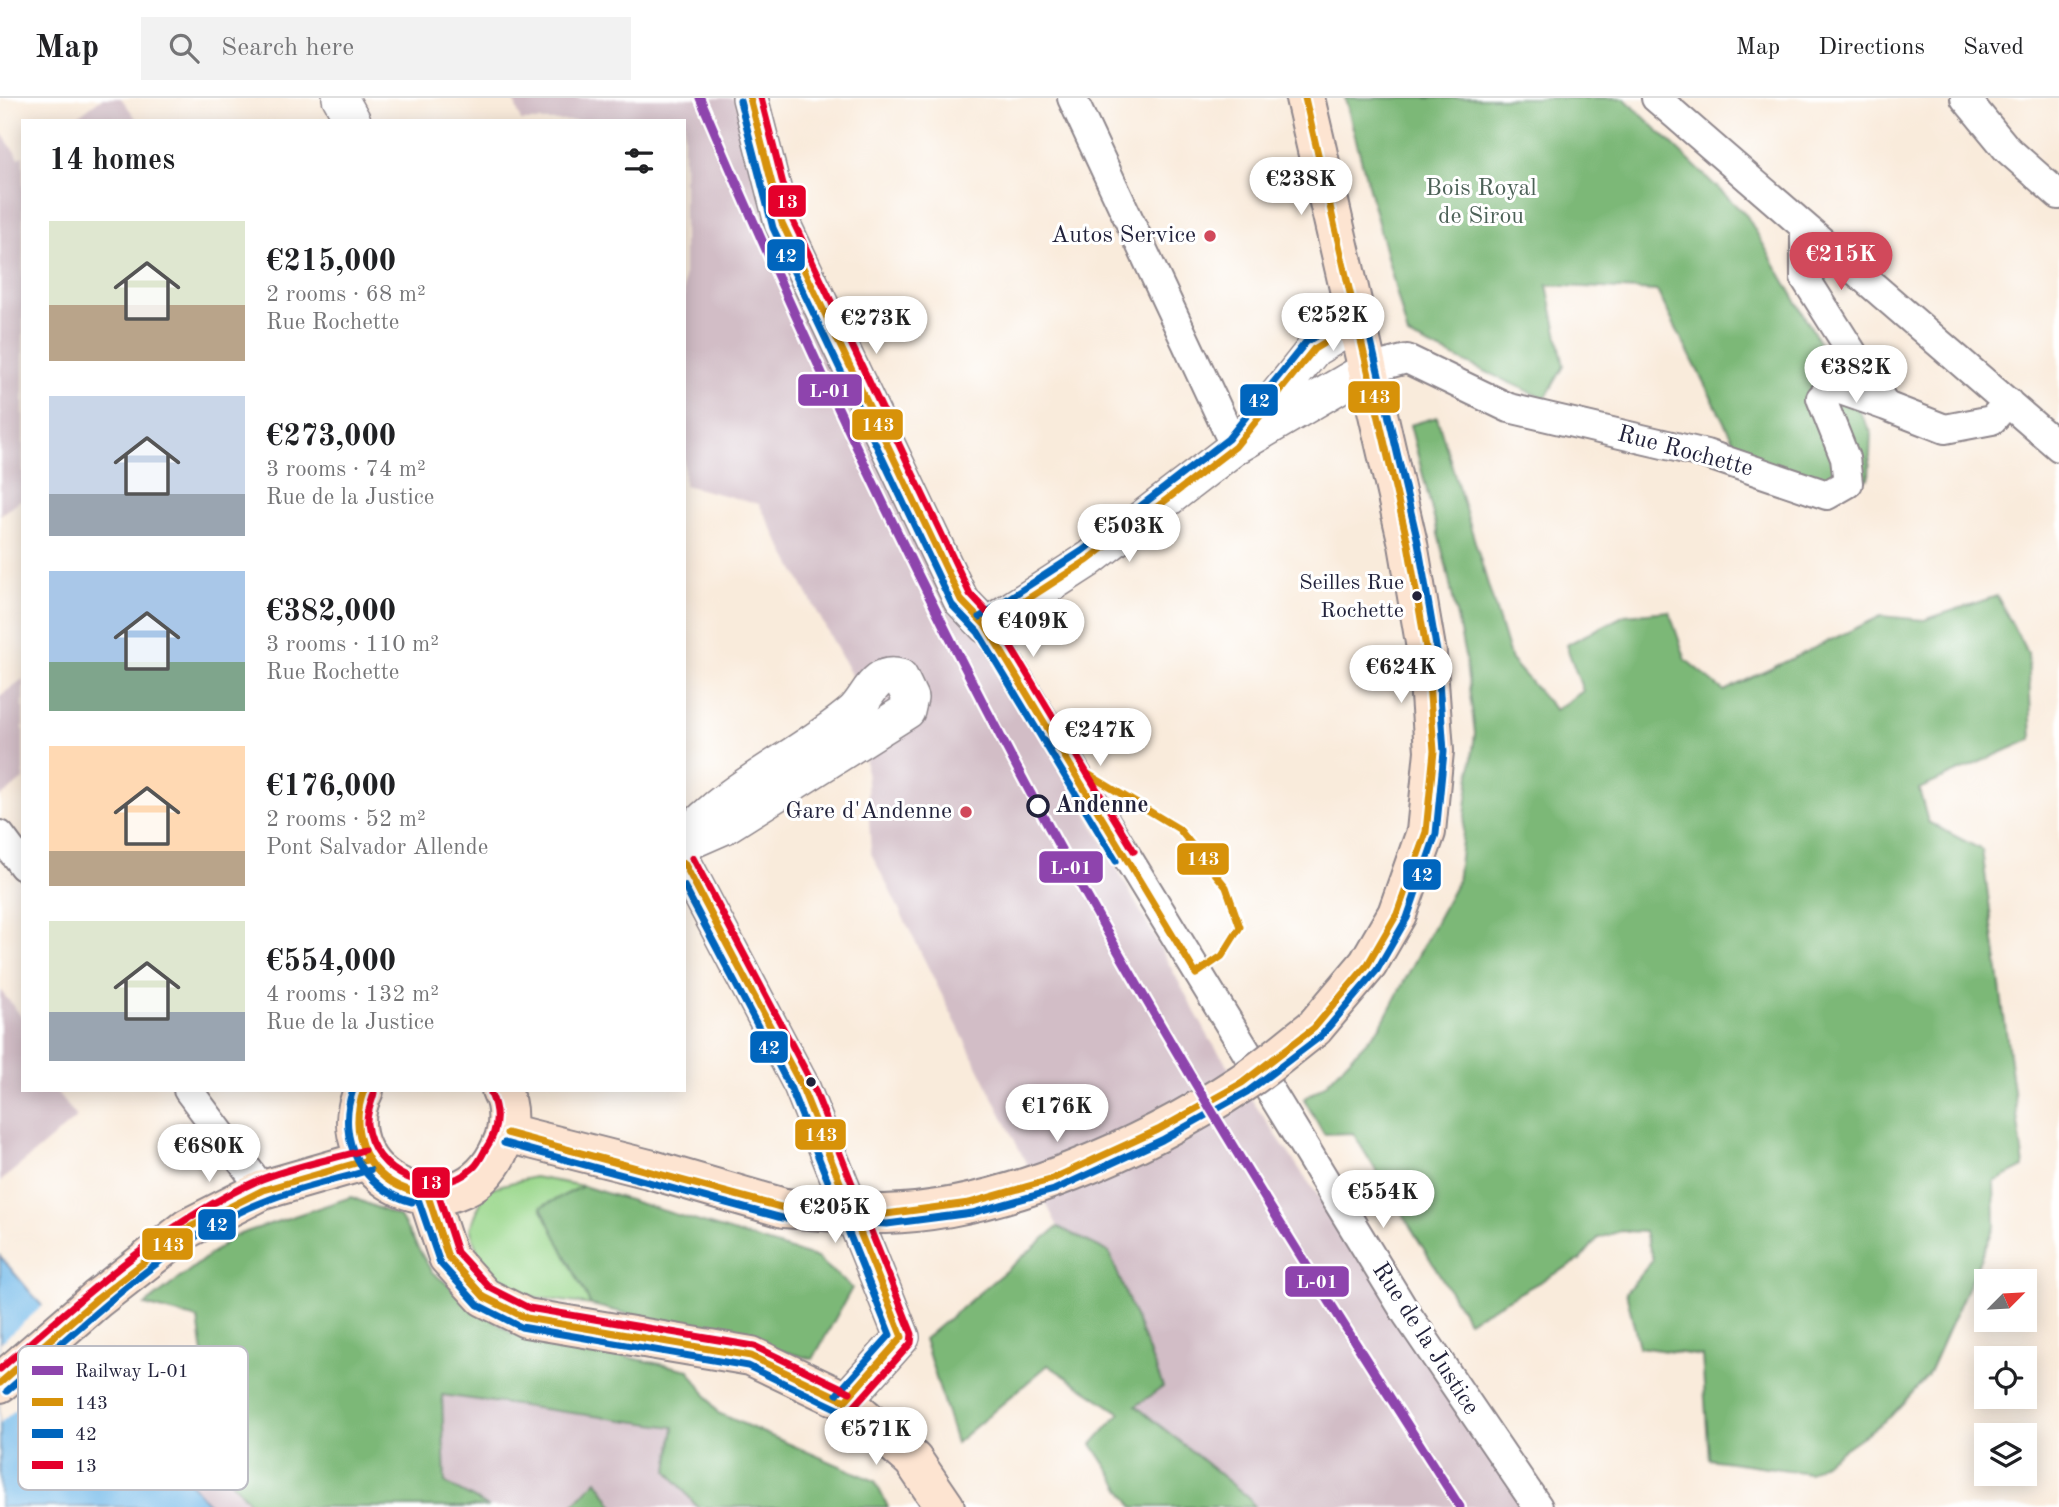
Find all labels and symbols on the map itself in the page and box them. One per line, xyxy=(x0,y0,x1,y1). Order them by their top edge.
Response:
pin: €238K xyxy=(1252,158,1350,217)
park label: Bois Royal de Sirou xyxy=(1425,177,1537,229)
line badge: 13 xyxy=(767,184,807,218)
text: 13 xyxy=(776,194,798,213)
place label: Autos Service xyxy=(1051,224,1196,248)
marker: Autos Service xyxy=(1202,228,1218,244)
pin: €215K xyxy=(1792,232,1890,292)
line badge: 42 xyxy=(766,238,806,272)
text: 42 xyxy=(775,248,797,267)
pin: €252K xyxy=(1284,294,1382,353)
pin: €273K xyxy=(827,296,925,356)
pin: €382K xyxy=(1807,345,1905,405)
line badge: L-01 xyxy=(797,373,863,407)
line badge: 143 xyxy=(1347,380,1401,414)
text: L-01 xyxy=(809,383,851,402)
line badge: 42 xyxy=(1239,383,1279,417)
text: 143 xyxy=(1357,389,1391,408)
text: 42 xyxy=(1248,393,1270,412)
line badge: 143 xyxy=(851,408,904,441)
text: 143 xyxy=(861,417,895,436)
street label: Rue Rochette xyxy=(1615,422,1755,482)
pin: €503K xyxy=(1080,504,1178,564)
place label: Seilles Rue Rochette xyxy=(1299,572,1404,622)
marker: Seilles Rue Rochette xyxy=(1410,589,1424,603)
pin: €409K xyxy=(984,600,1082,659)
pin: €624K xyxy=(1352,646,1450,705)
pin: €247K xyxy=(1051,708,1149,768)
place label: Andenne xyxy=(1055,794,1149,818)
marker: Andenne xyxy=(1027,795,1049,817)
place label: Gare d'Andenne xyxy=(785,800,952,824)
marker: Gare d'Andenne xyxy=(958,804,974,820)
line badge: 143 xyxy=(1176,842,1230,876)
line badge: L-01 xyxy=(1038,850,1104,884)
text: 143 xyxy=(1186,851,1220,870)
line badge: 42 xyxy=(1402,858,1442,891)
text: L-01 xyxy=(1050,860,1092,879)
text: 42 xyxy=(1411,867,1433,886)
line badge: 42 xyxy=(749,1030,789,1064)
text: 42 xyxy=(758,1040,780,1059)
unlabelled marker xyxy=(804,1075,818,1089)
pin: €176K xyxy=(1008,1084,1106,1144)
line badge: 143 xyxy=(794,1118,847,1151)
pin: €680K xyxy=(160,1124,258,1184)
text: 143 xyxy=(804,1127,838,1146)
line badge: 13 xyxy=(411,1166,451,1199)
pin: €554K xyxy=(1334,1170,1432,1230)
text: 13 xyxy=(420,1175,442,1194)
pin: €205K xyxy=(786,1186,884,1245)
line badge: 42 xyxy=(197,1208,237,1241)
text: 42 xyxy=(206,1217,228,1236)
line badge: 143 xyxy=(141,1227,194,1261)
text: 143 xyxy=(151,1237,185,1256)
street label: Rue de la Justice xyxy=(1367,1259,1483,1419)
line badge: L-01 xyxy=(1284,1265,1350,1298)
north arrow xyxy=(1974,1269,2037,1332)
text: L-01 xyxy=(1296,1274,1338,1293)
legend xyxy=(18,1346,248,1490)
text: Railway L-01 xyxy=(75,1363,189,1382)
text: 143 xyxy=(75,1395,108,1414)
pin: €571K xyxy=(827,1408,925,1467)
text: 42 xyxy=(75,1426,97,1445)
text: 13 xyxy=(75,1458,97,1477)

